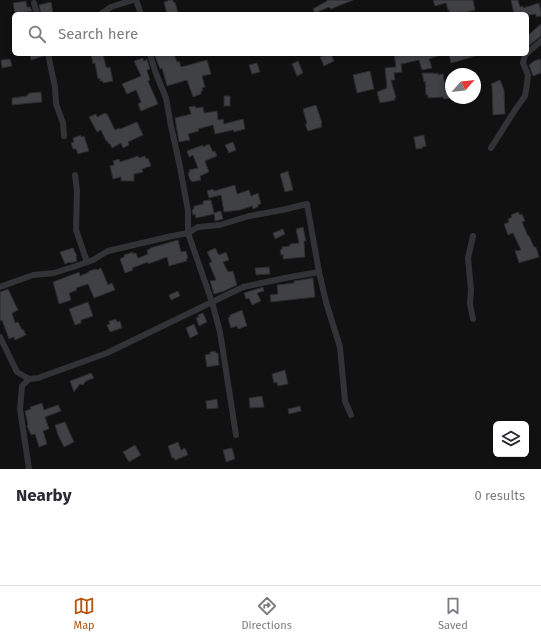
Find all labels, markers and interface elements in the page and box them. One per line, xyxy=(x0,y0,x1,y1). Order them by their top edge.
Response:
search box xyxy=(12,12,529,56)
icon: search xyxy=(26,23,48,45)
text: Search here xyxy=(58,25,138,43)
north arrow xyxy=(445,68,481,104)
map controls xyxy=(493,421,529,457)
button: layers xyxy=(493,421,529,457)
text: Nearby xyxy=(16,485,71,506)
text: 0 results xyxy=(474,488,525,503)
tab: Map xyxy=(73,595,95,632)
tab: Directions xyxy=(241,595,292,632)
tab: Saved xyxy=(438,595,468,632)

